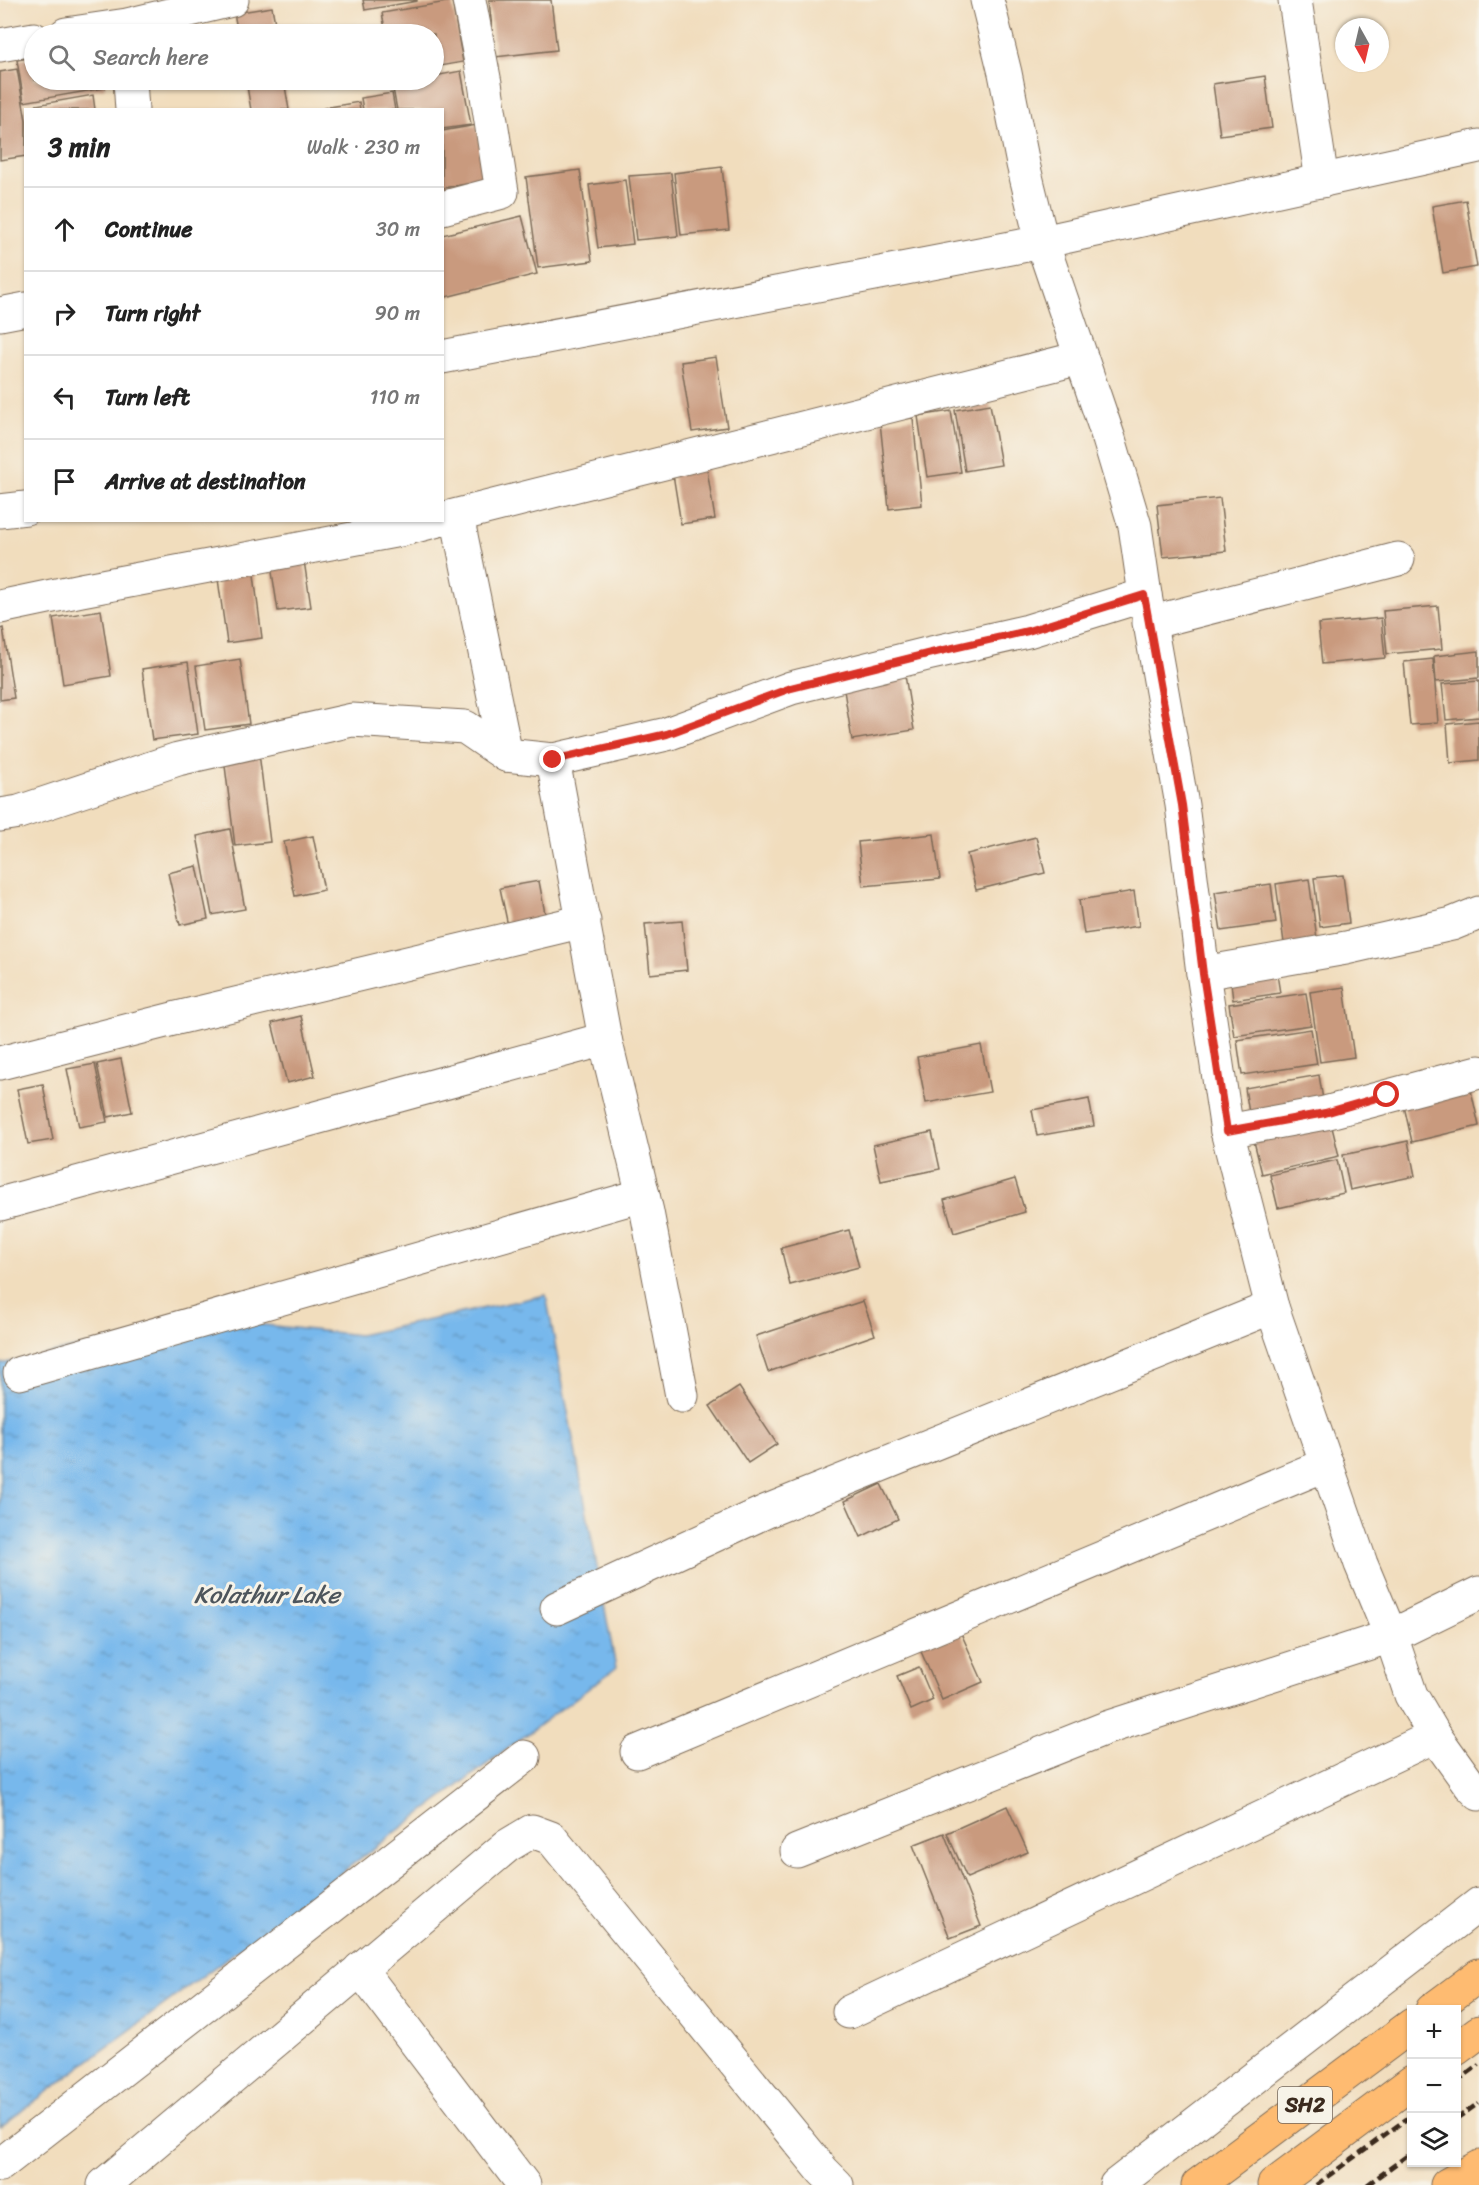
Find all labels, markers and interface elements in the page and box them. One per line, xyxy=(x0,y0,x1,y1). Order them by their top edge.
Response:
north arrow xyxy=(1335,18,1389,72)
search box xyxy=(24,24,444,90)
text: Search here xyxy=(93,38,209,77)
icon: search xyxy=(45,41,78,74)
text: 3 min xyxy=(48,124,110,170)
text: Walk · 230 m xyxy=(307,130,420,165)
text: Continue xyxy=(105,210,193,249)
text: 30 m xyxy=(376,212,420,247)
icon: ahead xyxy=(48,213,81,246)
text: Turn right xyxy=(105,294,200,333)
text: 90 m xyxy=(375,296,420,331)
icon: right xyxy=(48,297,81,330)
text: Turn left xyxy=(105,378,190,417)
text: 110 m xyxy=(370,380,420,415)
icon: left xyxy=(48,381,81,414)
text: Arrive at destination xyxy=(105,462,306,501)
icon: arrive xyxy=(48,465,81,498)
route end xyxy=(539,746,565,772)
route start xyxy=(1373,1081,1399,1107)
water label: Kolathur Lake xyxy=(194,1574,343,1616)
map controls xyxy=(1407,2005,1461,2167)
button: + xyxy=(1407,2005,1461,2059)
button: − xyxy=(1407,2059,1461,2113)
road number: SH2 xyxy=(1278,2087,1332,2123)
button: layers xyxy=(1407,2113,1461,2167)

